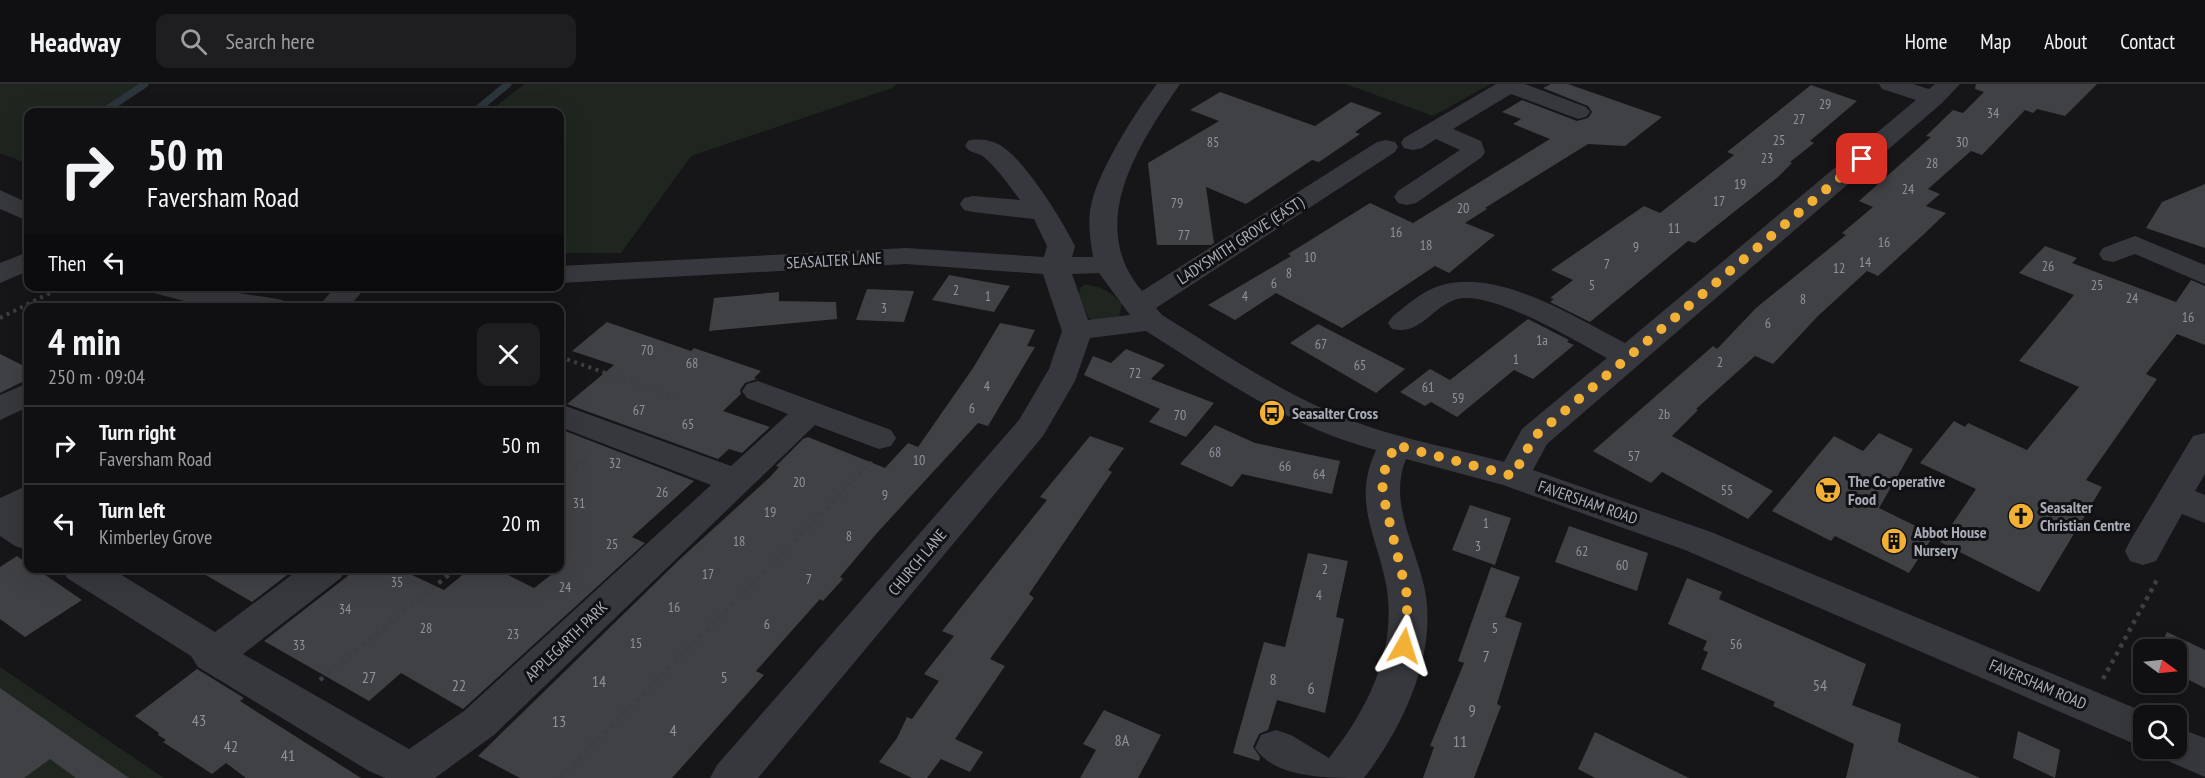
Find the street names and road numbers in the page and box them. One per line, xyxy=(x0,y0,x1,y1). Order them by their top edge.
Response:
street label: LADYSMITH GROVE (EAST) xyxy=(1173,192,1307,288)
street label: SEASALTER LANE xyxy=(786,248,882,272)
street label: FAVERSHAM ROAD xyxy=(1536,476,1640,528)
street label: CHURCH LANE xyxy=(883,525,951,599)
street label: APPLEGARTH PARK xyxy=(521,597,611,685)
street label: FAVERSHAM ROAD xyxy=(1986,655,2090,713)

